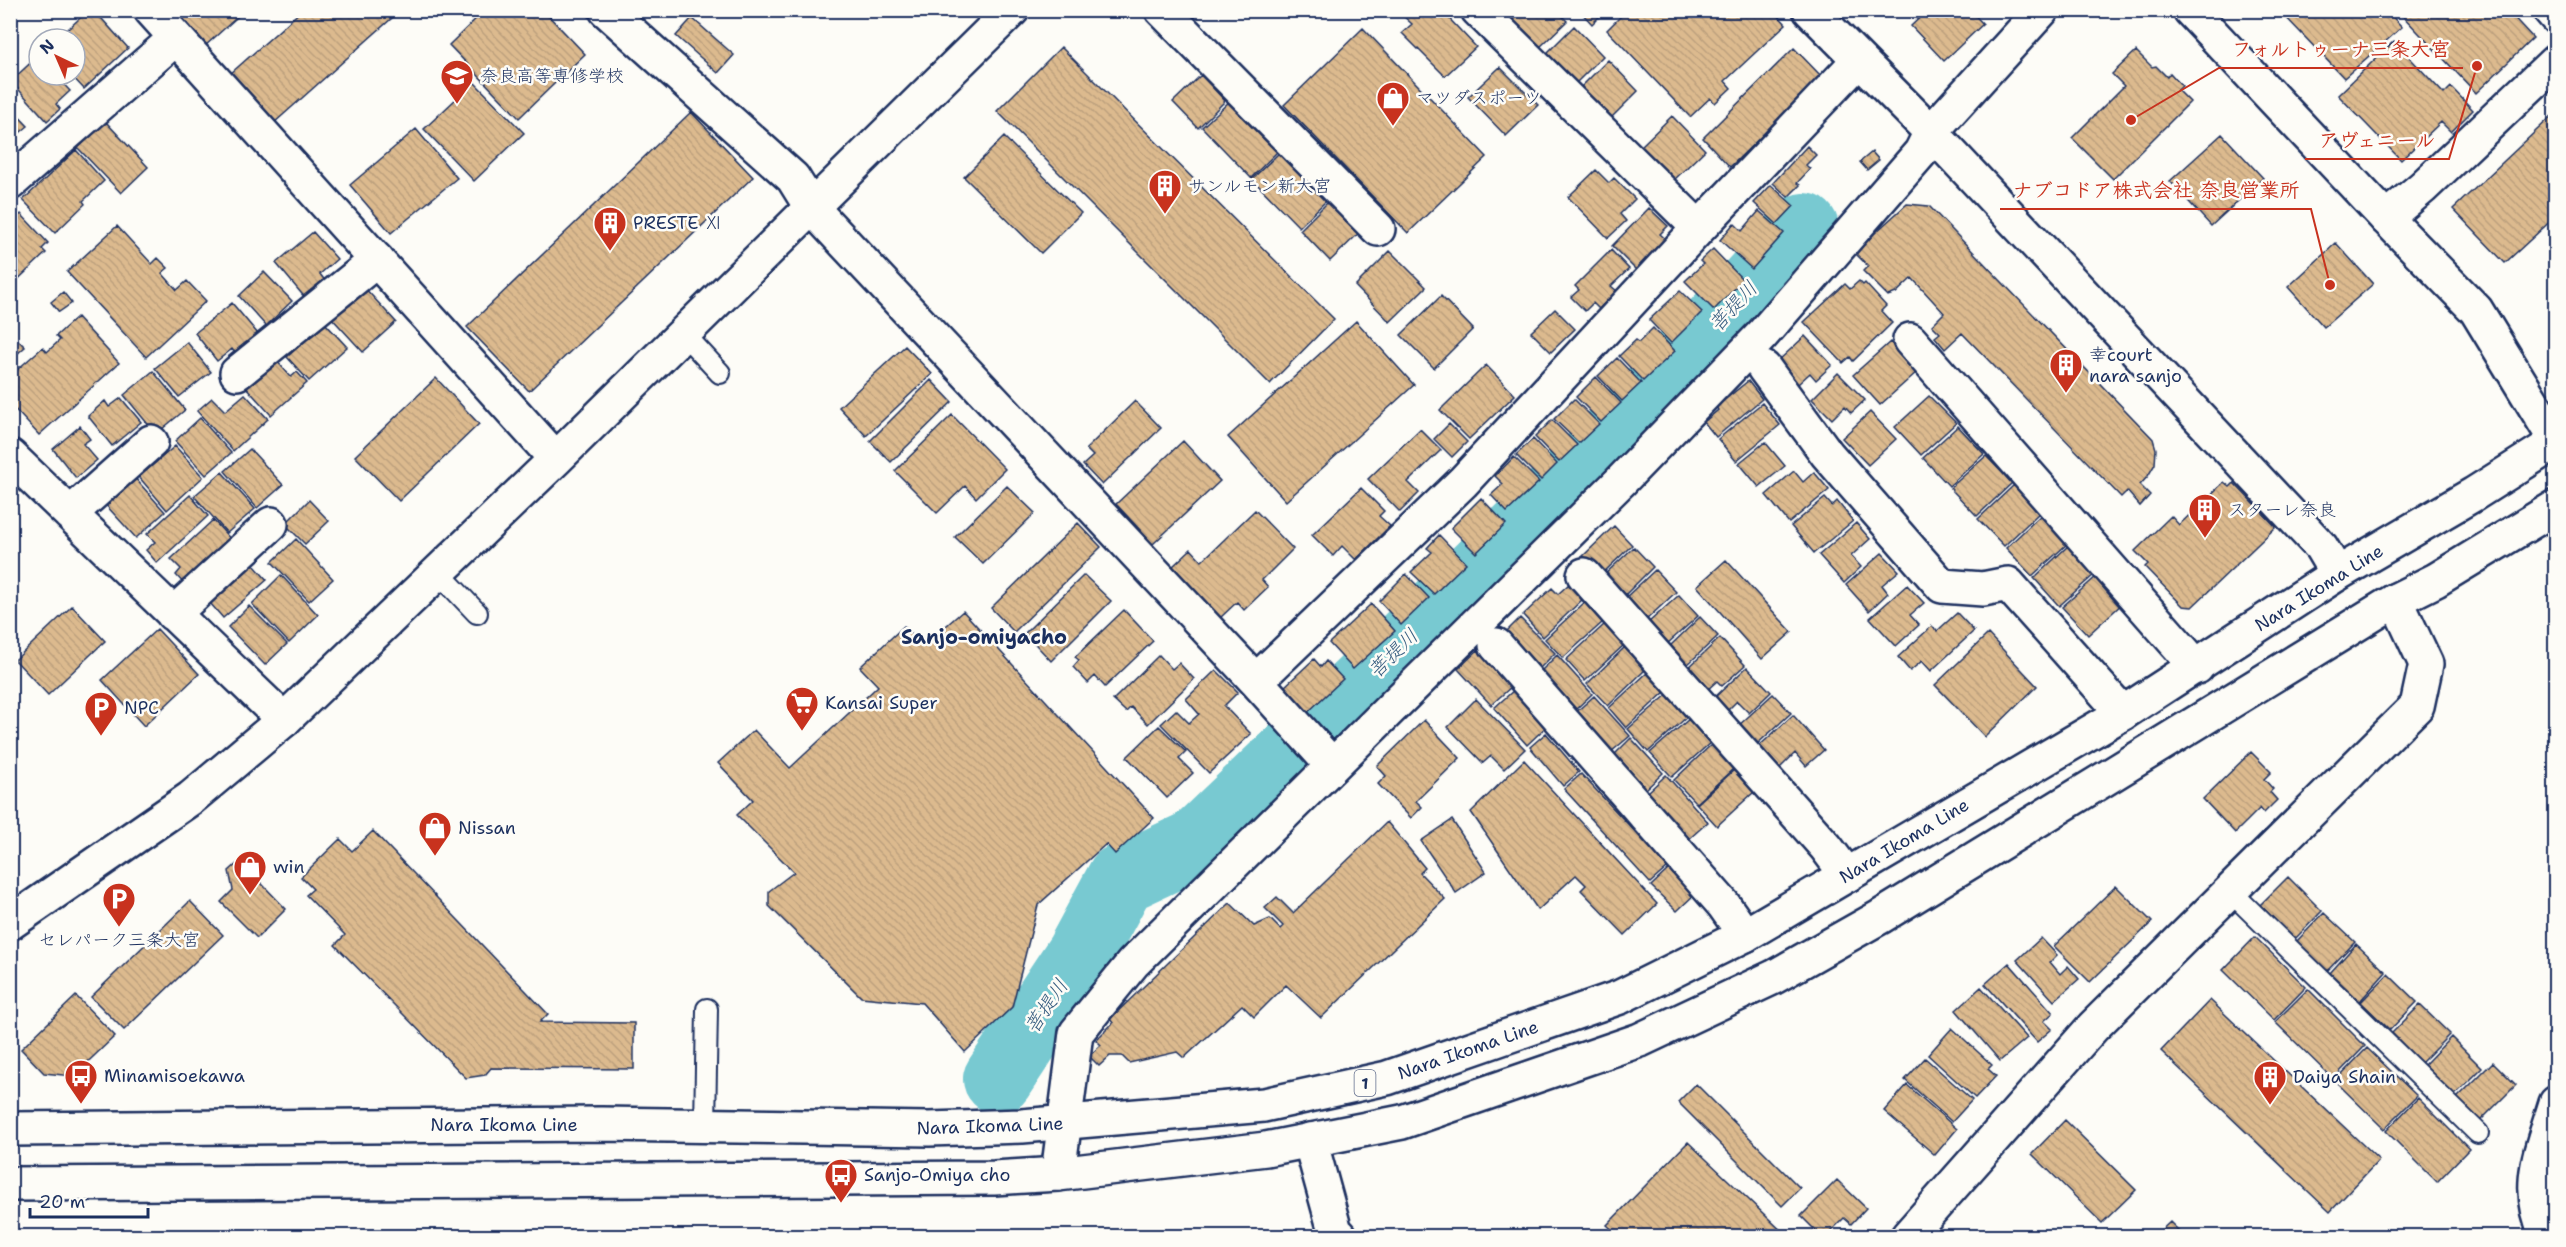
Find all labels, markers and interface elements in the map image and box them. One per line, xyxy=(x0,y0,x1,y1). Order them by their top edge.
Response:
north arrow xyxy=(27,27,87,87)
callout: フォルトゥーナ三条大宮 xyxy=(2219,30,2463,68)
text: N xyxy=(35,35,59,59)
text: フォルトゥーナ三条大宮 xyxy=(2232,36,2450,62)
school or university icon: 奈良高等専修学校 xyxy=(439,58,475,105)
place label: 奈良高等専修学校 xyxy=(480,64,624,88)
shop icon: マツダスポーツ xyxy=(1375,80,1411,127)
place label: マツダスポーツ xyxy=(1416,86,1542,110)
callout: アヴェニール xyxy=(2305,121,2449,159)
text: アヴェニール xyxy=(2319,127,2435,153)
building icon: サンルモン新大宮 xyxy=(1147,168,1183,215)
callout: ナブコドア株式会社 奈良営業所 xyxy=(2000,171,2311,209)
place label: サンルモン新大宮 xyxy=(1188,174,1331,198)
text: ナブコドア株式会社 奈良営業所 xyxy=(2013,177,2299,203)
building icon: PRESTE Ⅺ xyxy=(592,205,628,252)
place label: PRESTE Ⅺ xyxy=(633,211,723,235)
water label: 菩提川 xyxy=(1703,275,1763,337)
place label: 幸court nara sanjo xyxy=(2089,343,2182,388)
building icon: 幸court nara sanjo xyxy=(2048,347,2084,394)
building icon: スターレ奈良 xyxy=(2187,492,2223,539)
place label: スターレ奈良 xyxy=(2228,498,2336,522)
street label: Nara Ikoma Line xyxy=(2250,539,2388,637)
water label: 菩提川 xyxy=(1362,623,1424,683)
district label: Sanjo-omiyacho xyxy=(901,624,1067,650)
supermarket icon: Kansai Super xyxy=(784,685,820,732)
parking icon: NPC xyxy=(83,690,119,737)
place label: Kansai Super xyxy=(825,691,938,715)
place label: NPC xyxy=(124,696,159,720)
street label: Nara Ikoma Line xyxy=(1835,793,1973,889)
shop icon: Nissan xyxy=(417,810,453,857)
place label: Nissan xyxy=(458,816,516,840)
shop icon: win xyxy=(232,849,268,896)
place label: win xyxy=(273,855,304,879)
parking icon: セレパーク三条大宮 xyxy=(101,881,137,928)
place label: セレパーク三条大宮 xyxy=(38,928,200,952)
water label: 菩提川 xyxy=(1018,974,1074,1038)
street label: Nara Ikoma Line xyxy=(1394,1015,1542,1085)
bus stop icon: Minamisoekawa xyxy=(63,1058,99,1105)
building icon: Daiya Shain xyxy=(2252,1059,2288,1106)
place label: Minamisoekawa xyxy=(104,1064,245,1088)
place label: Daiya Shain xyxy=(2293,1065,2396,1089)
road number: 1 xyxy=(1354,1070,1376,1096)
street label: Nara Ikoma Line xyxy=(916,1111,1064,1141)
street label: Nara Ikoma Line xyxy=(430,1113,578,1137)
bus stop icon: Sanjo-Omiya cho xyxy=(823,1157,859,1204)
place label: Sanjo-Omiya cho xyxy=(864,1163,1010,1187)
scale bar xyxy=(30,1181,148,1219)
text: 20 m xyxy=(39,1190,85,1214)

